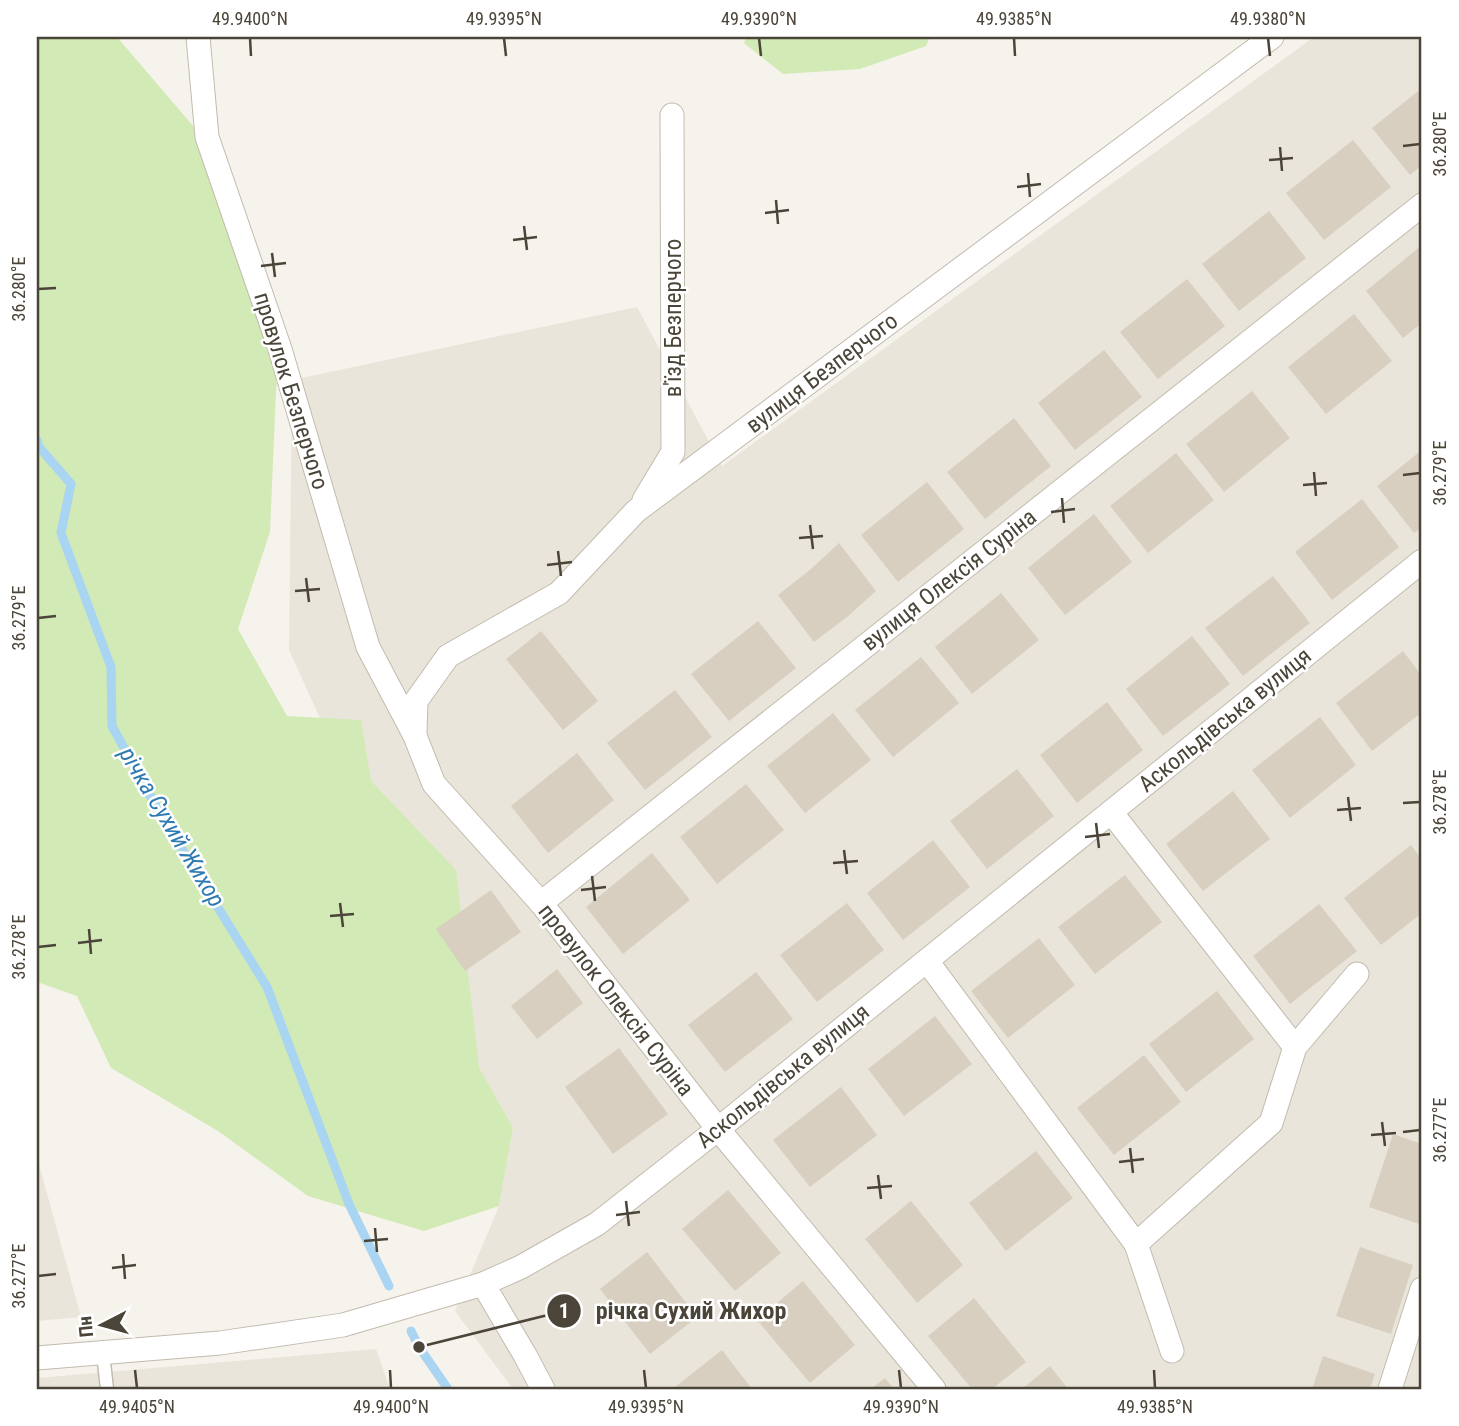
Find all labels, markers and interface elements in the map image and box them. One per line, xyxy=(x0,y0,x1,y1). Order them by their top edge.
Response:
text: 49.9400°N xyxy=(212,8,288,29)
text: 49.9395°N xyxy=(466,8,542,29)
text: 49.9390°N xyxy=(721,8,797,29)
text: 49.9385°N xyxy=(976,8,1052,29)
text: 49.9380°N xyxy=(1230,8,1306,29)
text: 36.280°E xyxy=(1429,112,1450,176)
street label: в'їзд Безперчого xyxy=(660,239,687,397)
text: 36.280°E xyxy=(8,257,29,321)
street label: провулок Безперчого xyxy=(248,289,334,493)
street label: вулиця Безперчого xyxy=(741,307,903,439)
text: 36.279°E xyxy=(1429,441,1450,505)
street label: вулиця Олексія Суріна xyxy=(856,503,1042,657)
text: 36.279°E xyxy=(8,586,29,650)
street label: Аскольдівська вулиця xyxy=(1133,642,1317,798)
water label: річка Сухий Жихор xyxy=(113,741,231,912)
text: 36.278°E xyxy=(1429,770,1450,834)
street label: провулок Олексія Суріна xyxy=(533,899,699,1101)
text: 36.278°E xyxy=(8,915,29,979)
street label: Аскольдівська вулиця xyxy=(691,998,875,1154)
text: 36.277°E xyxy=(1429,1098,1450,1162)
text: 36.277°E xyxy=(8,1244,29,1308)
callout: річка Сухий Жихор xyxy=(547,1289,801,1334)
north arrow xyxy=(66,1290,136,1360)
text: річка Сухий Жихор xyxy=(596,1297,786,1325)
text: 1 xyxy=(559,1299,569,1323)
text: Пн xyxy=(73,1315,98,1338)
text: 49.9405°N xyxy=(99,1396,175,1417)
text: 49.9400°N xyxy=(353,1396,429,1417)
text: 49.9395°N xyxy=(608,1396,684,1417)
text: 49.9390°N xyxy=(863,1396,939,1417)
text: 49.9385°N xyxy=(1117,1396,1193,1417)

